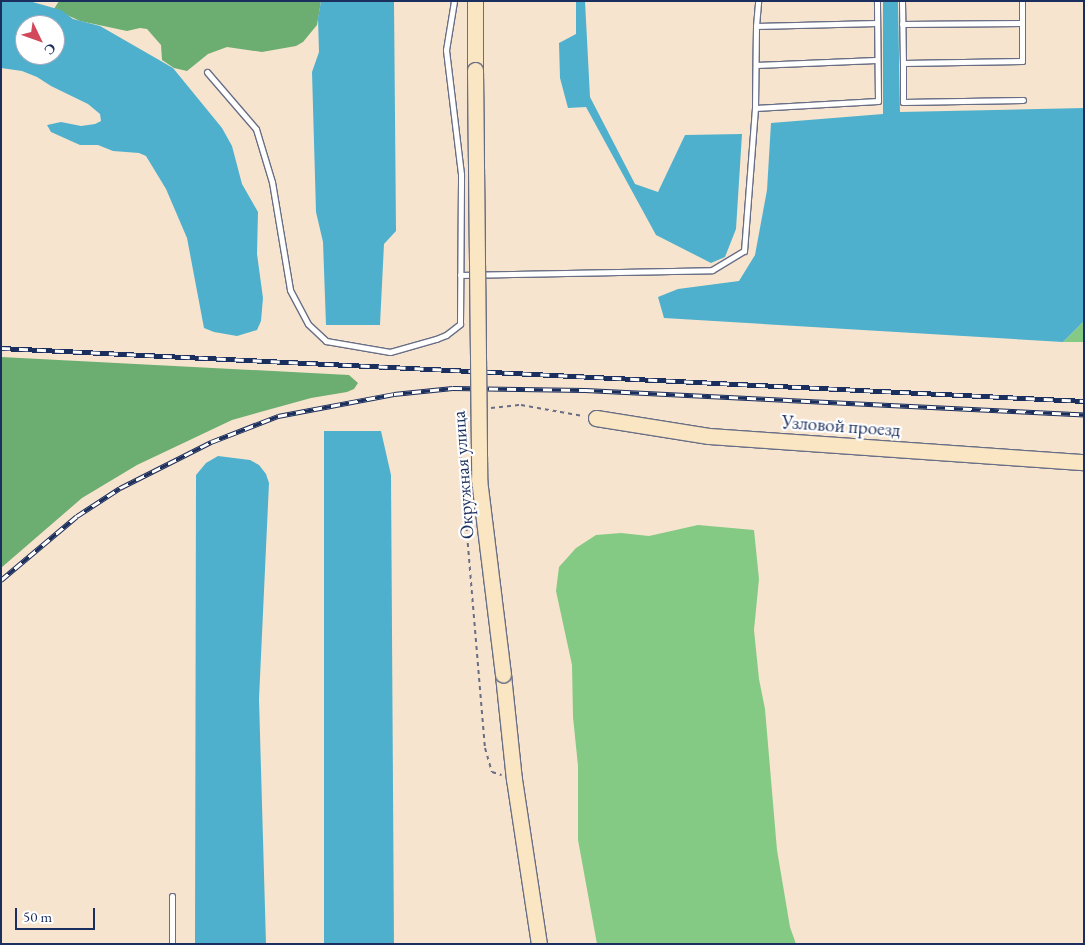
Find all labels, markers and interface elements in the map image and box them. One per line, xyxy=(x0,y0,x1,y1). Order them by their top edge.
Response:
north arrow xyxy=(15,15,65,65)
text: С xyxy=(40,40,60,59)
street label: Окружная улица xyxy=(447,410,479,540)
street label: Узловой проезд xyxy=(781,410,901,442)
scale bar xyxy=(18,898,98,930)
text: 50 m xyxy=(23,907,52,926)

